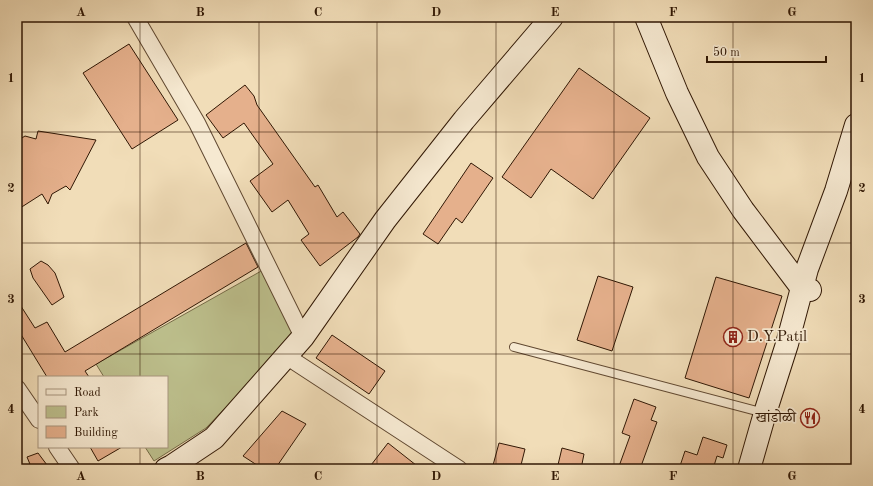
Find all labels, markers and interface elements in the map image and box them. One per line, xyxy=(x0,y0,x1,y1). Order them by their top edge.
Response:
text: A xyxy=(76,6,86,19)
text: B xyxy=(195,6,205,19)
text: C xyxy=(314,6,322,19)
text: D xyxy=(431,6,441,19)
text: E xyxy=(551,6,560,19)
text: F xyxy=(669,6,678,19)
text: G xyxy=(787,6,797,19)
scale bar xyxy=(707,38,826,64)
text: 50 m xyxy=(713,46,740,59)
text: 1 xyxy=(7,72,15,85)
text: 1 xyxy=(858,72,866,85)
text: 2 xyxy=(7,182,15,195)
text: 2 xyxy=(858,182,866,195)
text: 3 xyxy=(7,293,15,306)
text: 3 xyxy=(858,293,866,306)
building icon: D.Y.Patil xyxy=(722,326,744,348)
place label: D.Y.Patil xyxy=(747,330,807,345)
legend xyxy=(38,376,168,448)
text: Road xyxy=(74,387,101,399)
text: 4 xyxy=(7,403,15,416)
text: 4 xyxy=(858,403,866,416)
text: Park xyxy=(74,407,99,419)
restaurant icon: खांडोळी xyxy=(799,407,821,429)
place label: खांडोळी xyxy=(755,408,797,426)
text: Building xyxy=(74,427,118,439)
text: A xyxy=(76,470,86,483)
text: B xyxy=(195,470,205,483)
text: C xyxy=(314,470,322,483)
text: D xyxy=(431,470,441,483)
text: E xyxy=(551,470,560,483)
text: F xyxy=(669,470,678,483)
text: G xyxy=(787,470,797,483)

